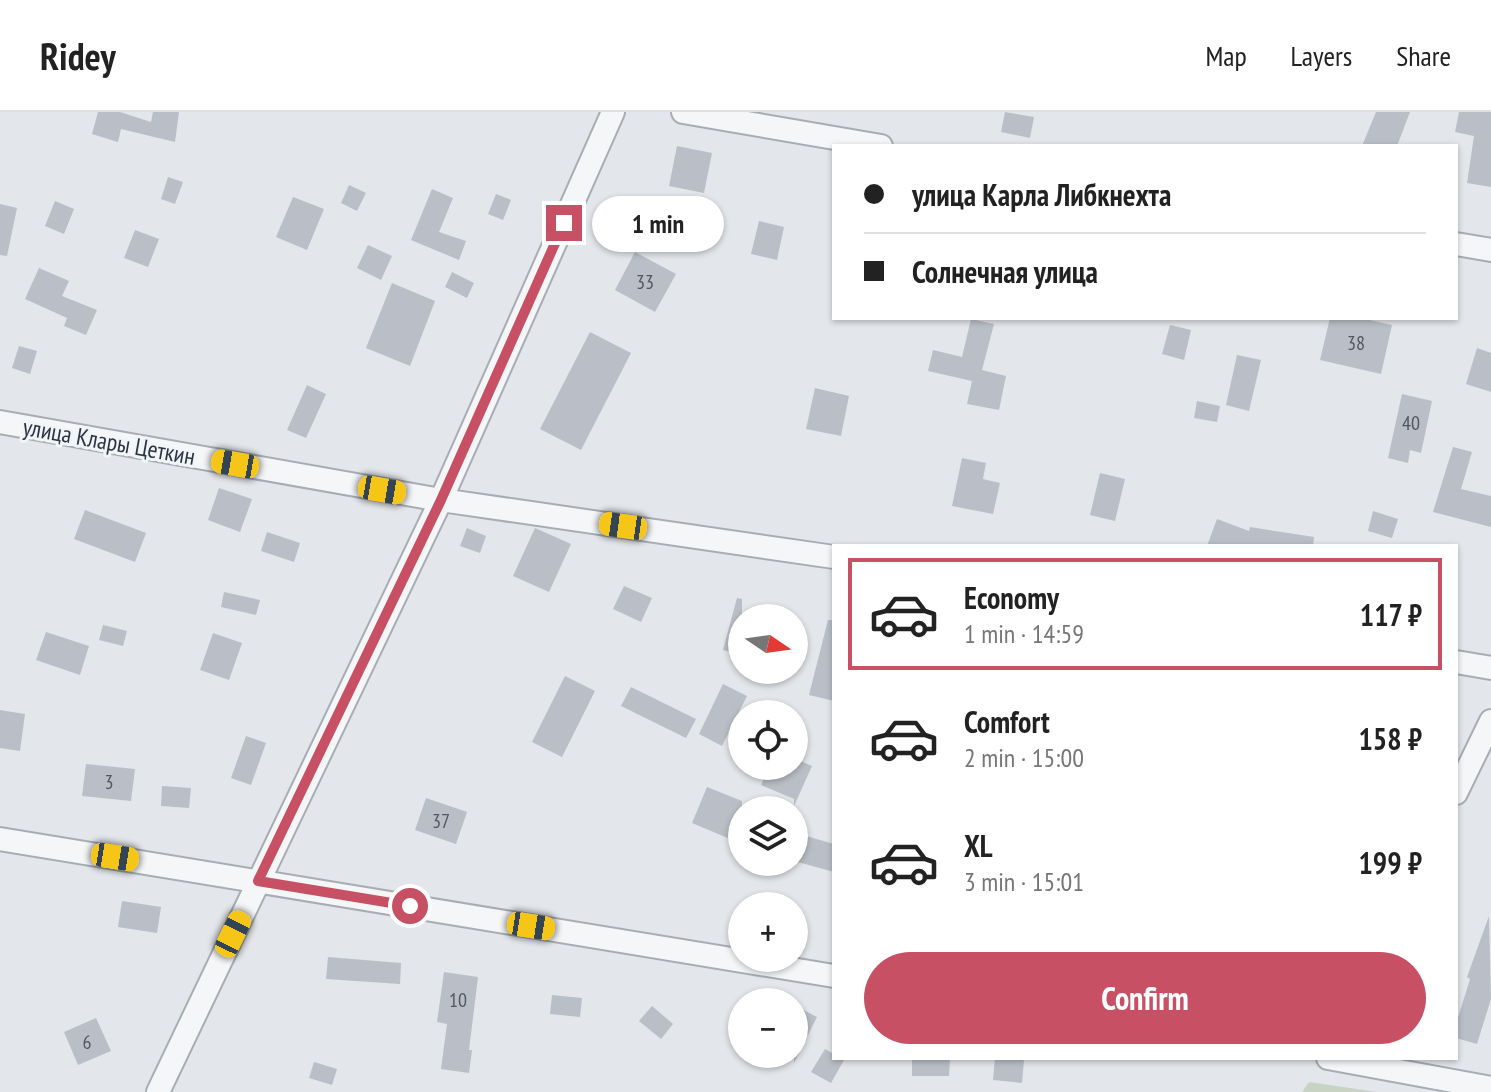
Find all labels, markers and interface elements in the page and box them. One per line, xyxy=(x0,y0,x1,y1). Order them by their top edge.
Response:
text: Ridey xyxy=(40,31,116,80)
text: Map xyxy=(1205,37,1247,74)
text: Layers xyxy=(1291,37,1352,74)
text: Share xyxy=(1396,37,1451,74)
text: улица Карла Либкнехта xyxy=(912,175,1171,214)
callout: 1 min xyxy=(592,195,724,251)
route end xyxy=(546,205,582,241)
text: 1 min xyxy=(632,207,684,240)
text: Солнечная улица xyxy=(912,252,1098,291)
house number: 33 xyxy=(636,269,654,295)
house number: 38 xyxy=(1347,330,1365,356)
house number: 40 xyxy=(1402,410,1420,436)
street label: улица Клары Цеткин xyxy=(21,411,198,472)
car xyxy=(209,448,261,480)
car xyxy=(356,474,408,506)
car xyxy=(598,511,648,541)
icon: car xyxy=(868,578,940,650)
text: Economy xyxy=(964,578,1059,617)
text: 117 ₽ xyxy=(1360,595,1422,634)
north arrow xyxy=(728,604,808,684)
map controls xyxy=(728,604,808,1068)
text: 1 min · 14:59 xyxy=(964,617,1084,650)
button: locate xyxy=(728,700,808,780)
icon: car xyxy=(868,702,940,774)
text: Comfort xyxy=(964,702,1050,741)
text: 158 ₽ xyxy=(1358,719,1422,758)
text: 2 min · 15:00 xyxy=(964,741,1084,774)
house number: 3 xyxy=(105,769,114,795)
button: layers xyxy=(728,796,808,876)
house number: 37 xyxy=(432,808,450,834)
icon: car xyxy=(868,826,940,898)
text: XL xyxy=(964,826,993,865)
car xyxy=(89,841,141,873)
text: 199 ₽ xyxy=(1358,843,1422,882)
text: 3 min · 15:01 xyxy=(964,865,1084,898)
route start xyxy=(392,888,428,924)
button: + xyxy=(728,892,808,972)
car xyxy=(212,907,254,961)
car xyxy=(505,910,557,942)
button: Confirm xyxy=(864,952,1426,1044)
house number: 10 xyxy=(449,987,467,1013)
button: − xyxy=(728,988,808,1068)
house number: 6 xyxy=(83,1029,92,1055)

